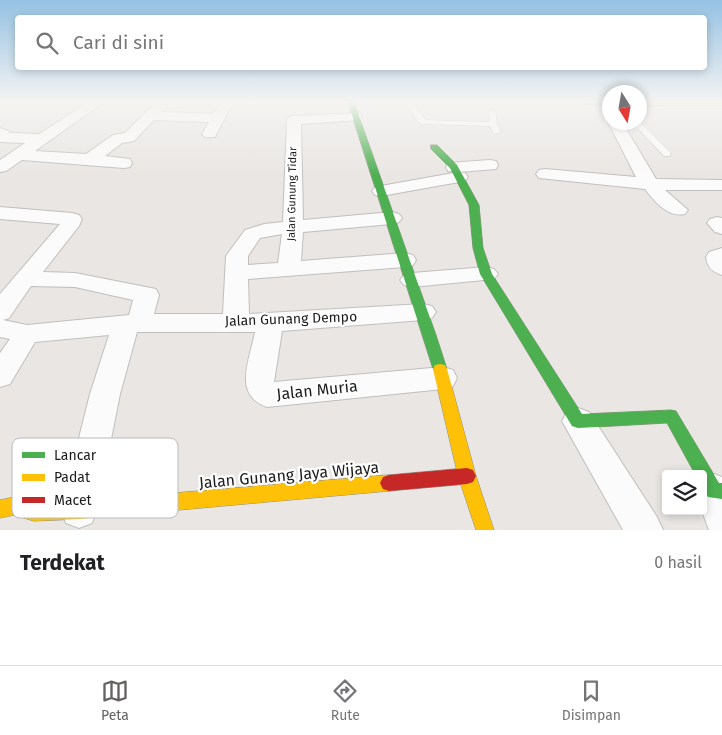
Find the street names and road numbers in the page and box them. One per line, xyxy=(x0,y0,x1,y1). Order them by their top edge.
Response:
street label: Jalan Gunung Tidar xyxy=(285,146,299,241)
street label: Jalan Gunang Dempo xyxy=(225,308,357,330)
street label: Jalan Muria xyxy=(275,376,359,404)
street label: Jalan Gunang Jaya Wijaya xyxy=(198,458,380,492)

